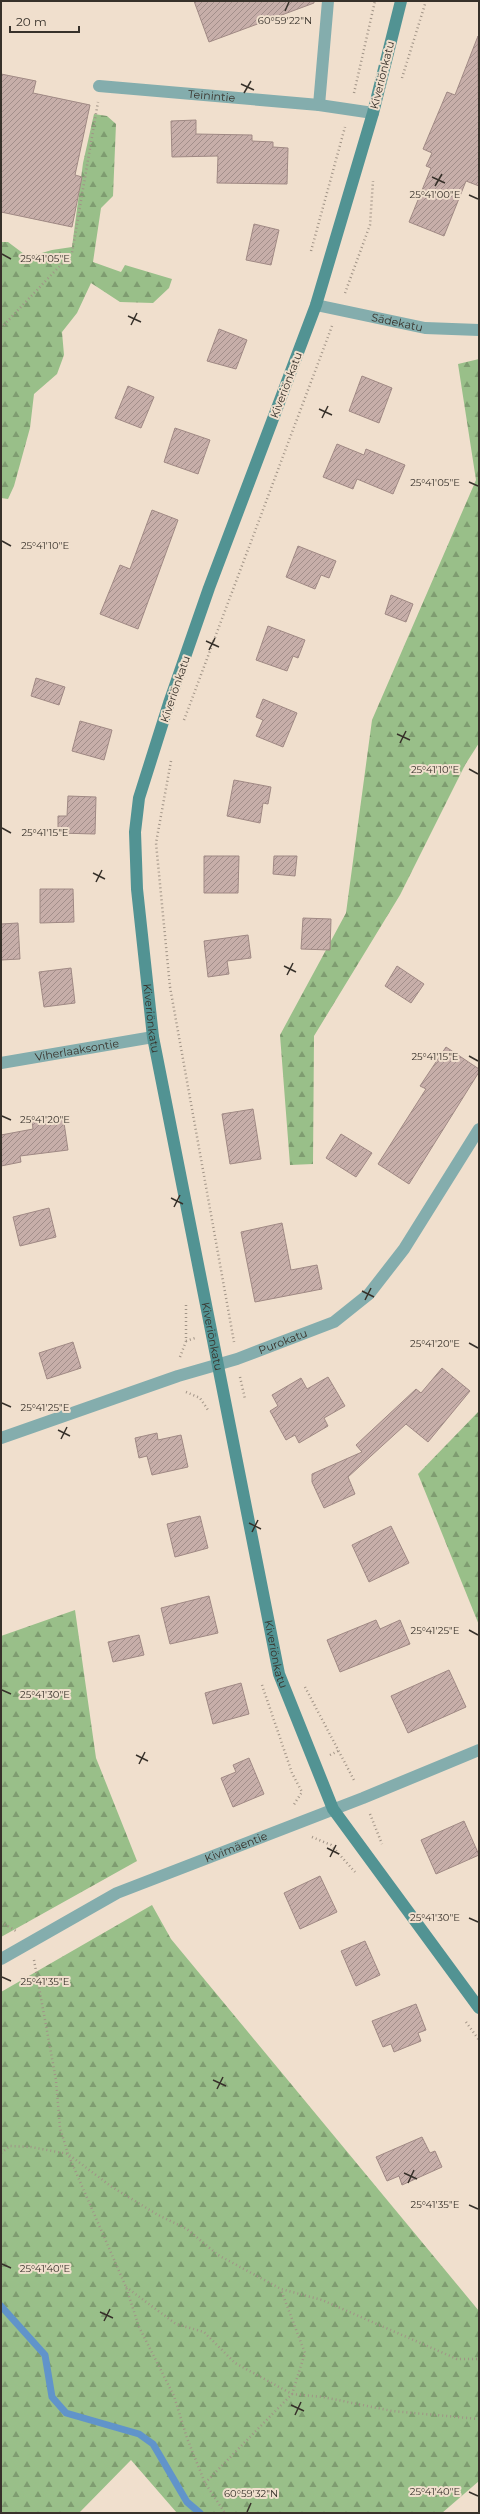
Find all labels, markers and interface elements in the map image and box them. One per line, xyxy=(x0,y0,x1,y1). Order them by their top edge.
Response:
scale bar xyxy=(10,8,79,34)
text: 20 m xyxy=(16,14,47,29)
text: 60°59'22"N xyxy=(258,14,312,27)
street label: Kiveriönkatu xyxy=(367,40,397,110)
street label: Teinintie xyxy=(187,87,236,105)
text: 25°41'00"E xyxy=(410,188,461,201)
text: 25°41'05"E xyxy=(20,252,70,265)
street label: Sädekatu xyxy=(370,310,424,334)
street label: Kiveriönkatu xyxy=(267,350,305,420)
text: 25°41'05"E xyxy=(410,476,460,489)
text: 25°41'10"E xyxy=(21,539,69,552)
street label: Kiveriönkatu xyxy=(157,654,193,724)
text: 25°41'10"E xyxy=(411,763,459,776)
text: 25°41'15"E xyxy=(21,826,69,839)
street label: Kiveriönkatu xyxy=(140,983,163,1054)
street label: Viherlaaksontie xyxy=(34,1036,120,1064)
text: 25°41'15"E xyxy=(411,1050,459,1063)
text: 25°41'20"E xyxy=(20,1113,70,1126)
street label: Kiveriönkatu xyxy=(199,1301,226,1372)
street label: Purokatu xyxy=(256,1326,309,1357)
text: 25°41'20"E xyxy=(410,1337,460,1350)
text: 25°41'25"E xyxy=(21,1401,70,1414)
street label: Kiveriönkatu xyxy=(261,1619,291,1690)
text: 25°41'25"E xyxy=(411,1624,460,1637)
text: 25°41'30"E xyxy=(20,1688,70,1701)
street label: Kivimäentie xyxy=(203,1828,270,1865)
text: 25°41'30"E xyxy=(410,1911,460,1924)
text: 25°41'35"E xyxy=(21,1975,70,1988)
text: 25°41'35"E xyxy=(411,2198,460,2211)
text: 25°41'40"E xyxy=(20,2262,70,2275)
text: 25°41'40"E xyxy=(410,2485,460,2498)
text: 60°59'32"N xyxy=(224,2487,278,2500)

